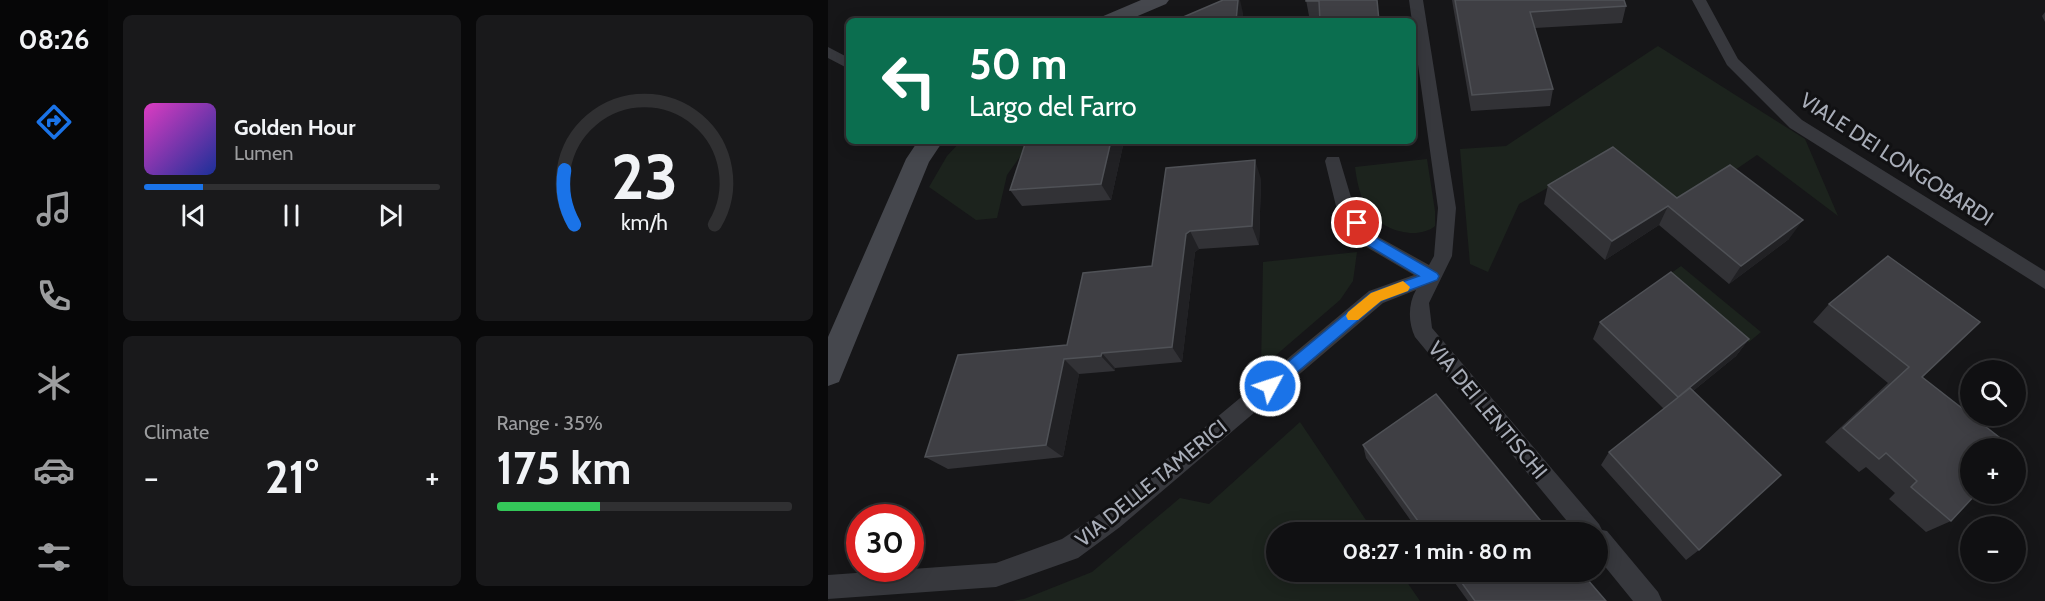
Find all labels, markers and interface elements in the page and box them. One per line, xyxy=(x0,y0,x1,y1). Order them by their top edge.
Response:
text: 08:26 xyxy=(19,23,89,56)
text: 50 m xyxy=(969,38,1067,90)
icon: left xyxy=(870,42,948,120)
street label: VIALE DEI LONGOBARDI xyxy=(1796,87,1998,231)
text: Largo del Farro xyxy=(969,90,1137,123)
icon: directions xyxy=(33,101,75,143)
text: Golden Hour xyxy=(234,114,355,141)
text: 23 xyxy=(611,139,678,215)
text: Lumen xyxy=(234,141,293,165)
icon: music xyxy=(33,188,75,230)
pin xyxy=(1331,197,1382,248)
icon: previous xyxy=(177,199,210,232)
icon: pause xyxy=(275,199,308,232)
icon: next xyxy=(374,199,407,232)
icon: arrive xyxy=(1340,206,1373,239)
text: km/h xyxy=(621,209,668,235)
icon: phone xyxy=(33,275,75,317)
street label: VIA DEI LENTISCHI xyxy=(1423,336,1553,484)
position arrow xyxy=(1238,354,1302,418)
map controls xyxy=(1960,360,2026,582)
button: search xyxy=(1960,360,2026,426)
icon: climate xyxy=(33,362,75,404)
text: Range · 35% xyxy=(497,411,603,435)
street label: VIA DELLE TAMERICI xyxy=(1070,414,1232,552)
text: Climate xyxy=(144,420,209,444)
button: + xyxy=(1960,438,2026,504)
text: 175 km xyxy=(497,441,631,495)
icon: car xyxy=(33,449,75,491)
text: 21° xyxy=(265,450,318,504)
text: − xyxy=(144,457,159,497)
text: + xyxy=(425,457,439,497)
speed limit sign: 30 xyxy=(846,504,924,582)
button: − xyxy=(1960,516,2026,582)
icon: filters xyxy=(33,536,75,578)
text: 08:27 · 1 min · 80 m xyxy=(1342,538,1532,565)

